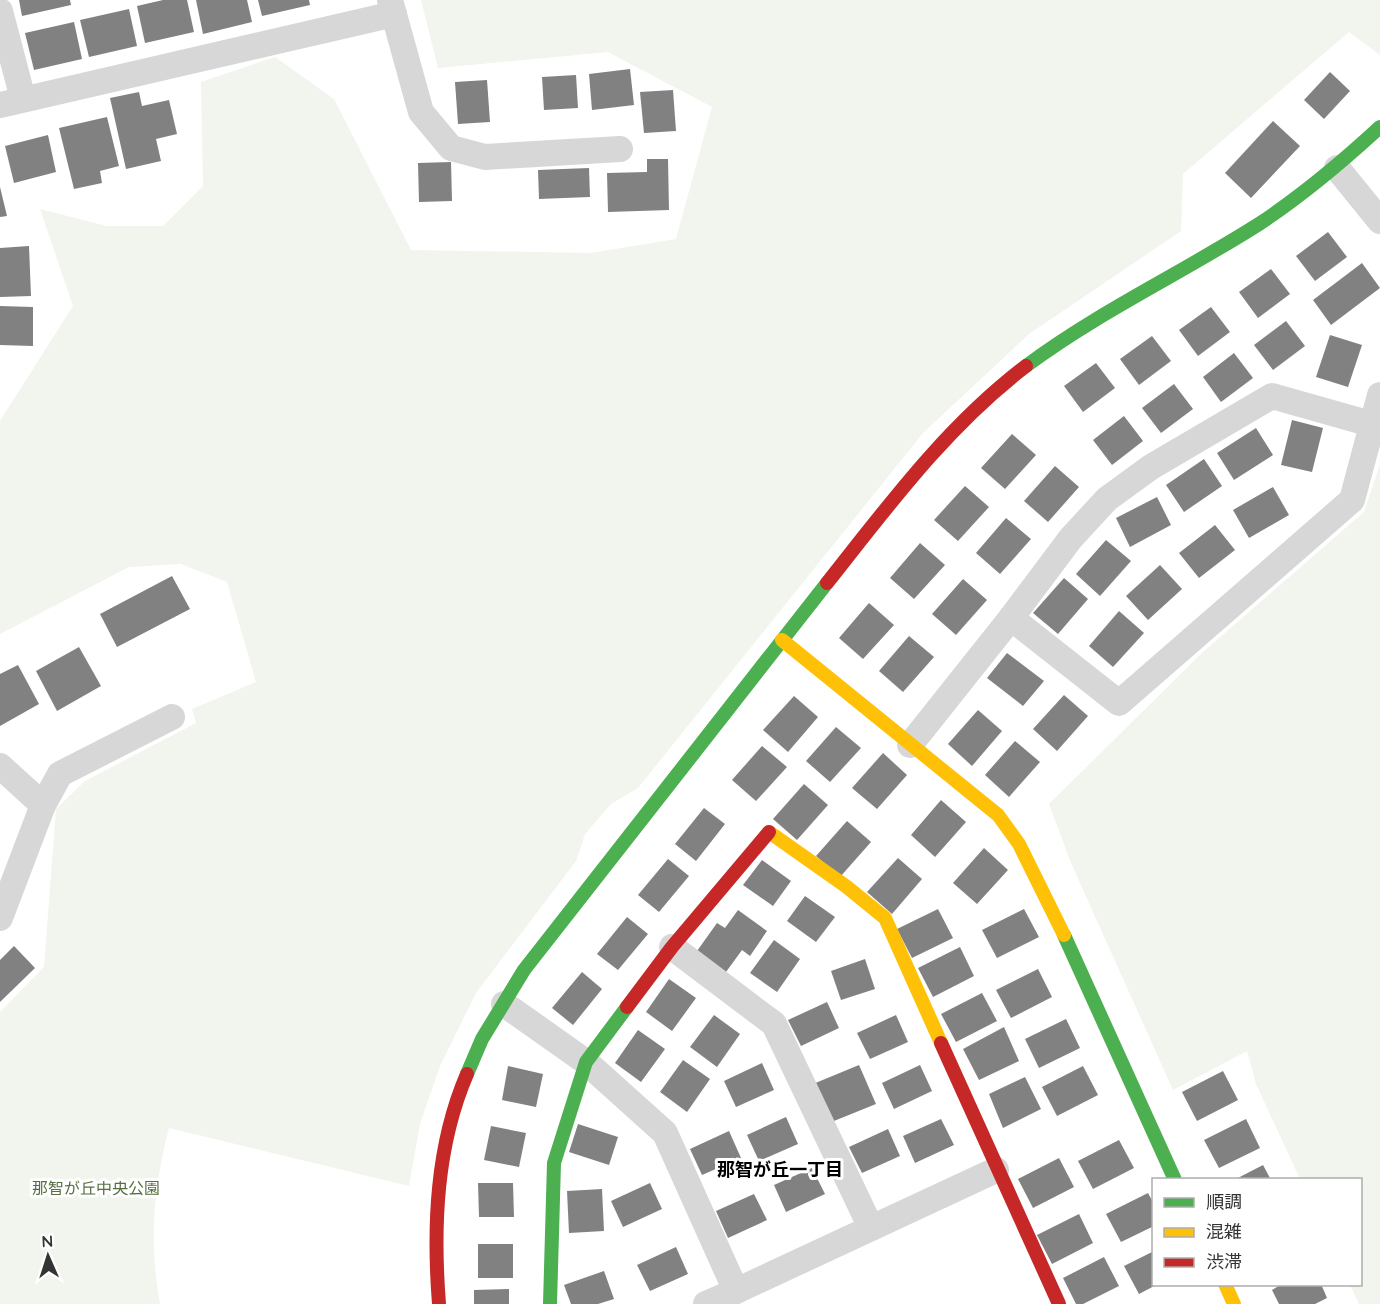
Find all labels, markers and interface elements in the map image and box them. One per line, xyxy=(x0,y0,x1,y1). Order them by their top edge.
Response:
district label: 那智が丘一丁目 xyxy=(717,1158,843,1181)
park label: 那智が丘中央公園 xyxy=(32,1178,160,1198)
legend xyxy=(1152,1178,1362,1286)
text: 順調 xyxy=(1206,1190,1242,1213)
text: 混雑 xyxy=(1206,1220,1242,1243)
north arrow xyxy=(18,1226,78,1286)
text: N xyxy=(41,1231,54,1251)
text: 渋滞 xyxy=(1206,1250,1242,1273)

